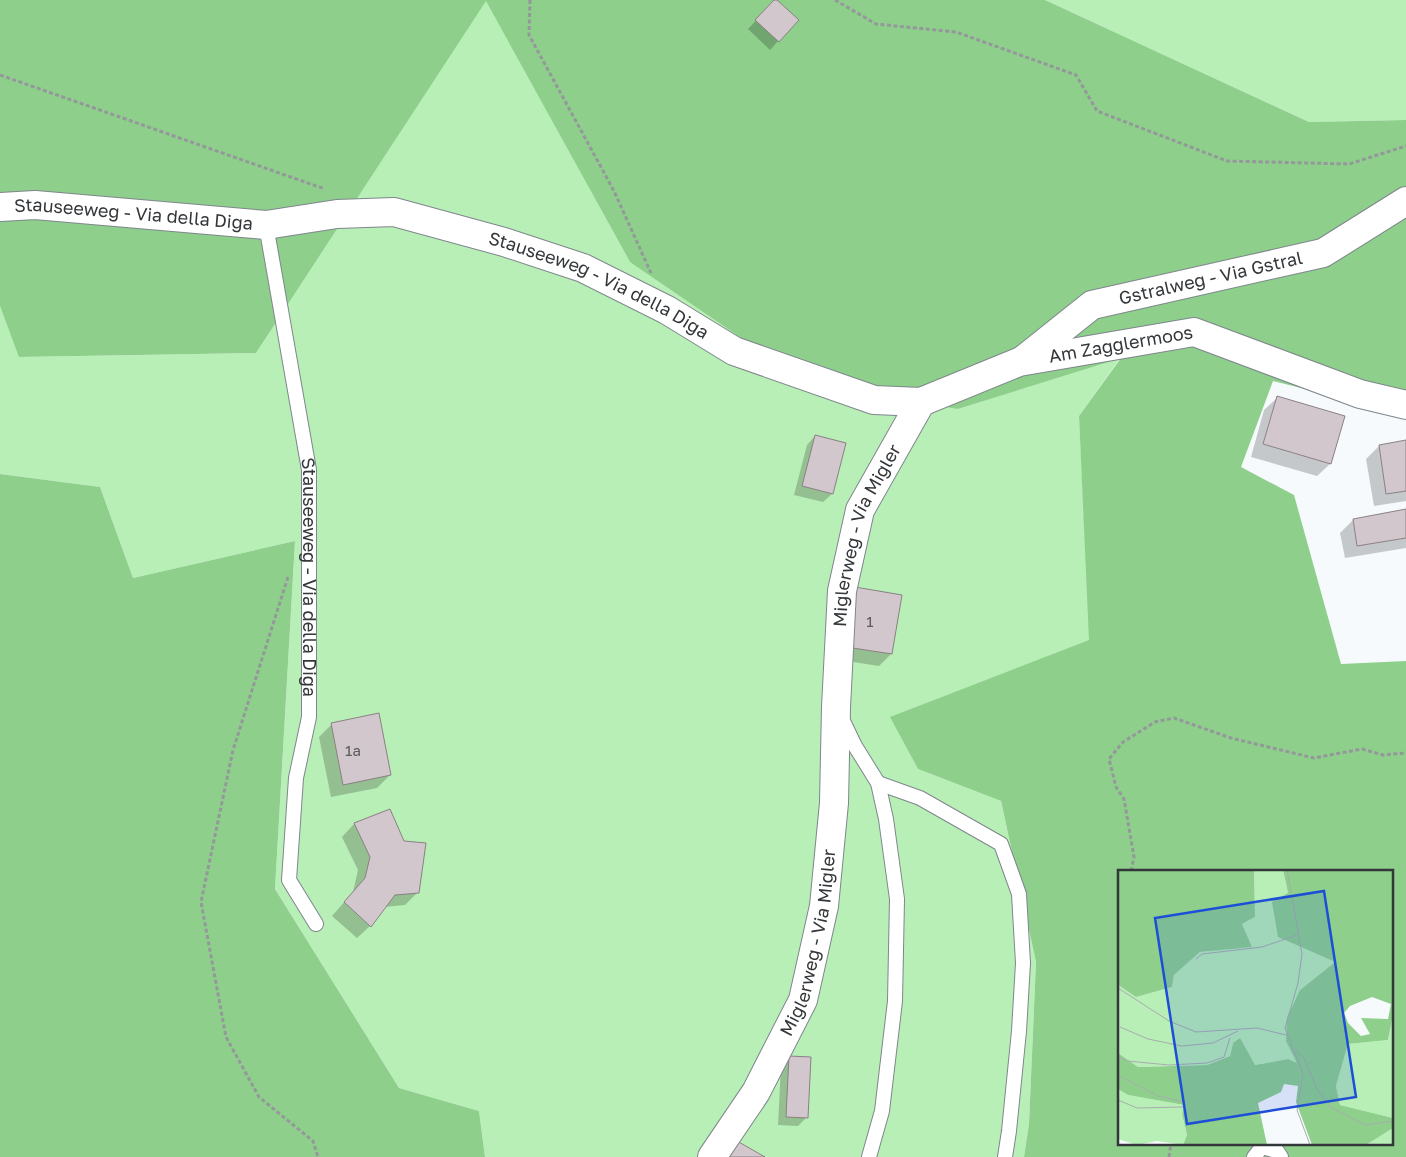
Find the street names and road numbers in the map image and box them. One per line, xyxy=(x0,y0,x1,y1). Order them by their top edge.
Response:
street label: Stauseeweg - Via della Diga xyxy=(14,193,254,234)
street label: Stauseeweg - Via della Diga xyxy=(486,226,713,343)
street label: Gstralweg - Via Gstral xyxy=(1117,246,1305,309)
street label: Am Zagglermoos xyxy=(1047,320,1194,367)
street label: Miglerweg - Via Migler xyxy=(828,440,905,628)
street label: Stauseeweg - Via della Diga xyxy=(297,456,321,697)
street label: Miglerweg - Via Migler xyxy=(775,848,839,1039)

